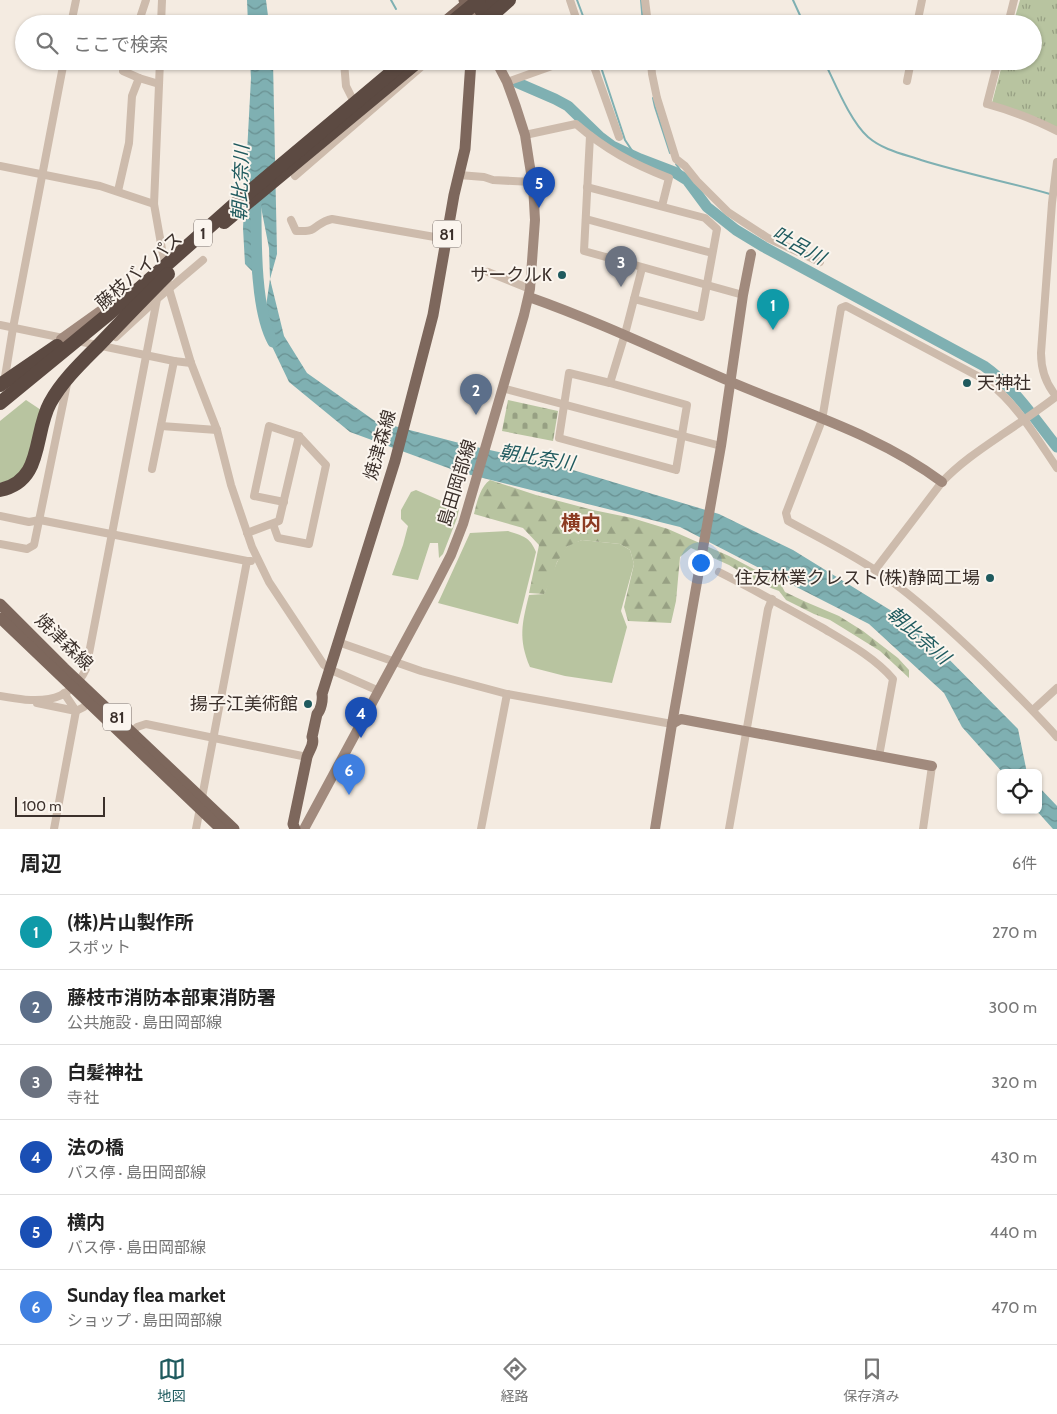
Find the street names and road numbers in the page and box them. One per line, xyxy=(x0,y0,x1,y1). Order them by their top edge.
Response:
road number: 1 xyxy=(194,220,212,247)
road number: 81 xyxy=(433,220,461,248)
street label: 藤枝バイパス xyxy=(91,227,187,315)
street label: 焼津森線 xyxy=(360,407,400,483)
street label: 島田岡部線 xyxy=(433,437,481,529)
street label: 焼津森線 xyxy=(30,609,98,675)
road number: 81 xyxy=(103,704,131,730)

